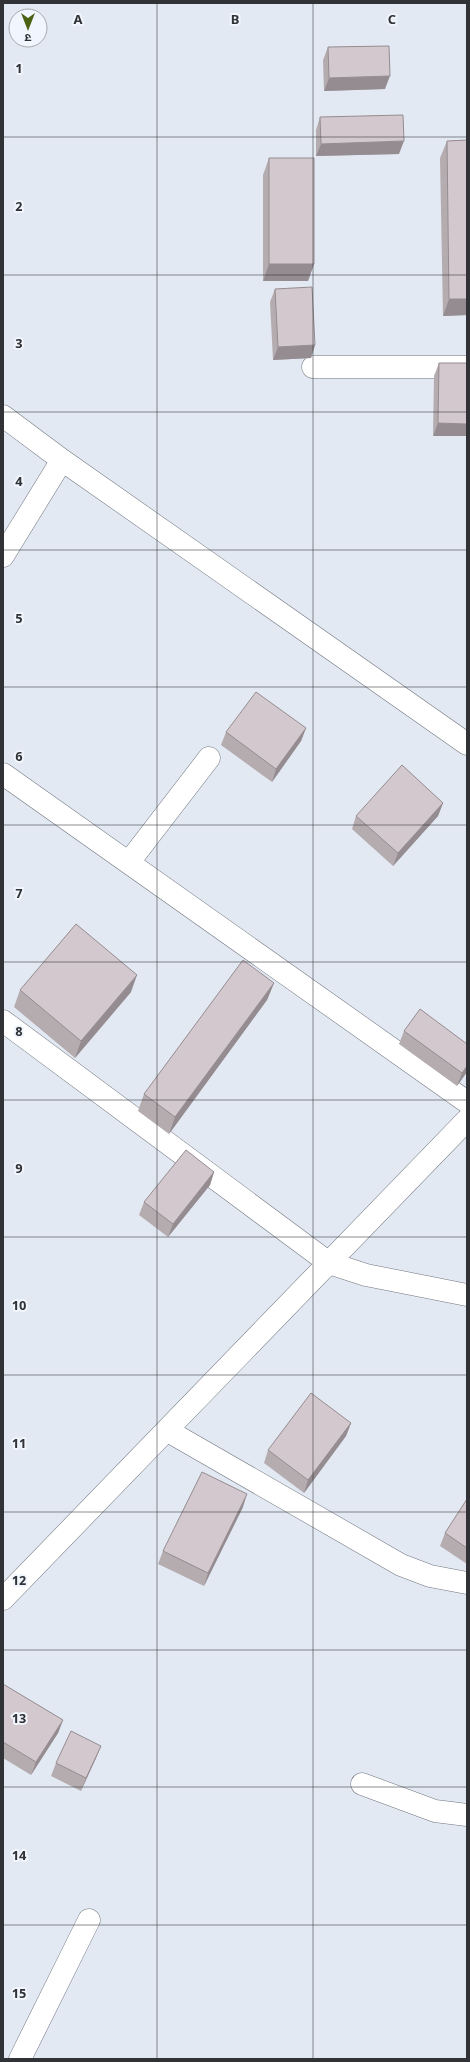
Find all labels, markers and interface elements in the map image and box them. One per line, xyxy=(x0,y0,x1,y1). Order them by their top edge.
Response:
north arrow xyxy=(8,8,48,48)
text: A xyxy=(74,12,83,29)
text: B xyxy=(231,12,239,29)
text: C xyxy=(388,12,396,29)
text: उ xyxy=(24,30,31,44)
text: 1 xyxy=(15,61,23,78)
text: 2 xyxy=(15,199,23,216)
text: 3 xyxy=(15,336,23,353)
text: 4 xyxy=(15,474,23,491)
text: 5 xyxy=(15,611,23,628)
text: 6 xyxy=(15,749,23,766)
text: 7 xyxy=(15,886,23,903)
text: 8 xyxy=(15,1024,23,1041)
text: 9 xyxy=(15,1161,23,1178)
text: 10 xyxy=(12,1298,26,1315)
text: 11 xyxy=(12,1436,26,1453)
text: 12 xyxy=(12,1573,26,1590)
text: 13 xyxy=(12,1711,26,1728)
text: 14 xyxy=(12,1848,27,1865)
text: 15 xyxy=(12,1986,26,2003)

